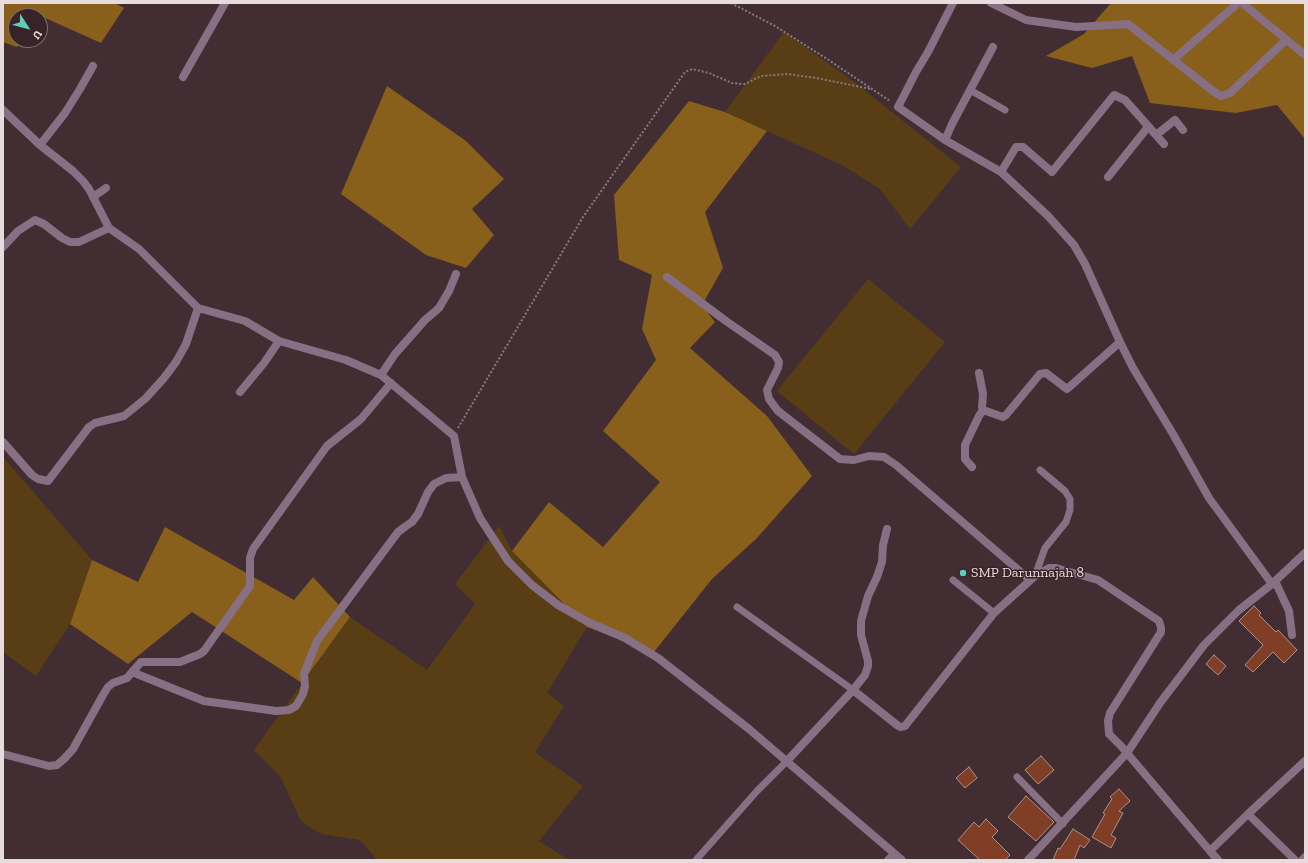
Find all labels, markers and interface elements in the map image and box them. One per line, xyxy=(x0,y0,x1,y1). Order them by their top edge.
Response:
north arrow xyxy=(8,8,48,48)
text: U xyxy=(30,28,45,42)
place label: SMP Darunnajah 8 xyxy=(971,565,1084,581)
marker: SMP Darunnajah 8 xyxy=(958,568,968,578)

